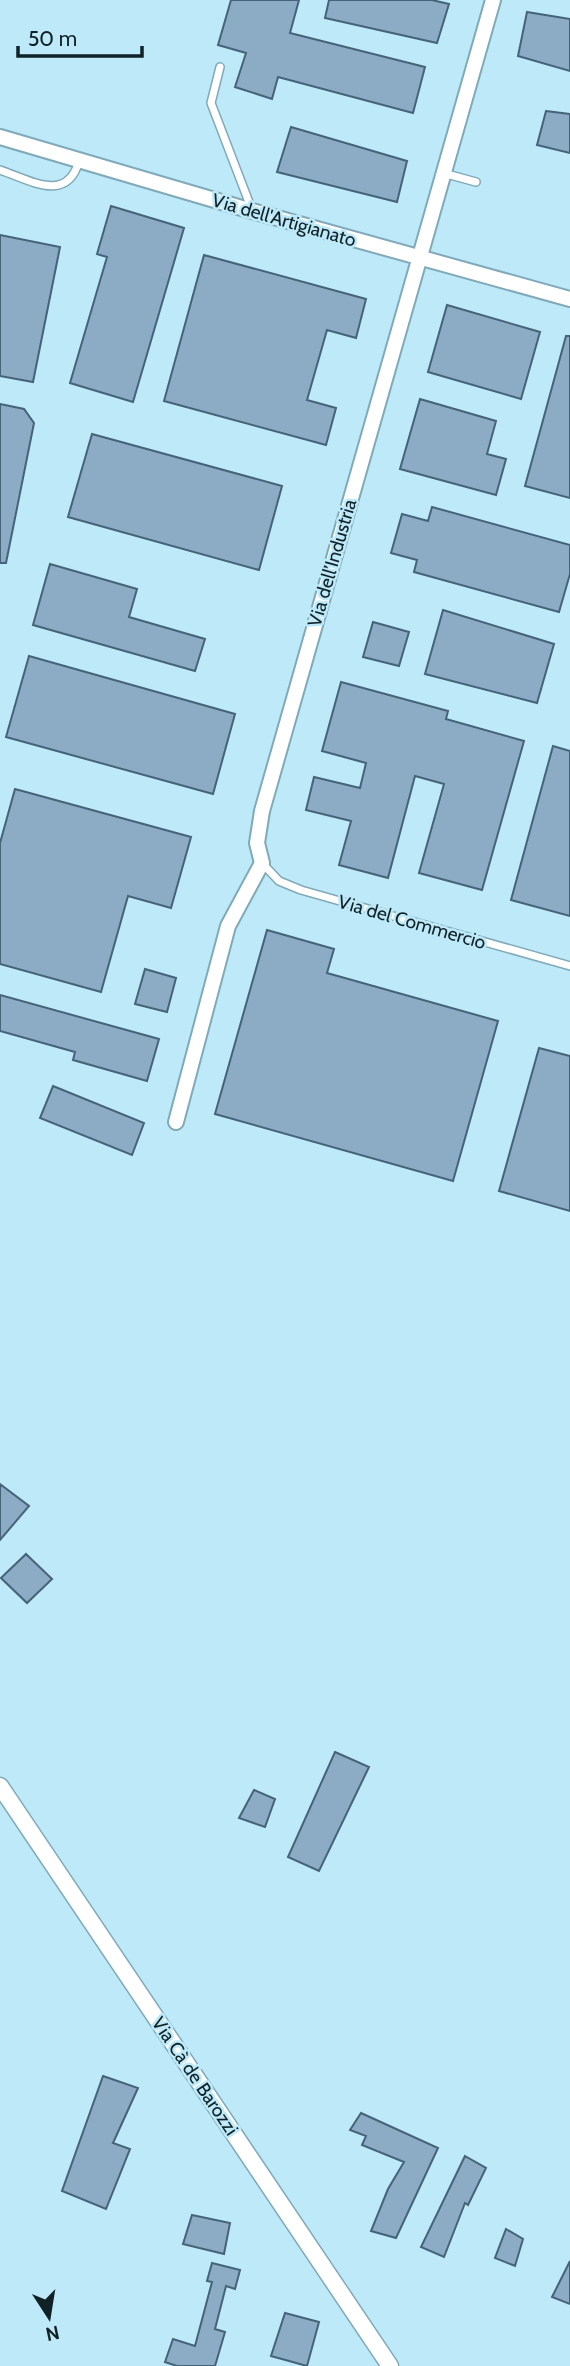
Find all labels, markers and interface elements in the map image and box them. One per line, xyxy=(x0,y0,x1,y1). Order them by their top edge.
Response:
scale bar xyxy=(18,14,142,58)
text: 50 m xyxy=(28,26,77,51)
street label: Via dell'Artigianato xyxy=(209,188,359,252)
street label: Via dell’Industria xyxy=(303,497,361,629)
street label: Via del Commercio xyxy=(335,890,489,954)
street label: Via Cà de Barozzi xyxy=(147,2012,243,2140)
north arrow xyxy=(14,2282,84,2352)
text: N xyxy=(43,2320,61,2346)

